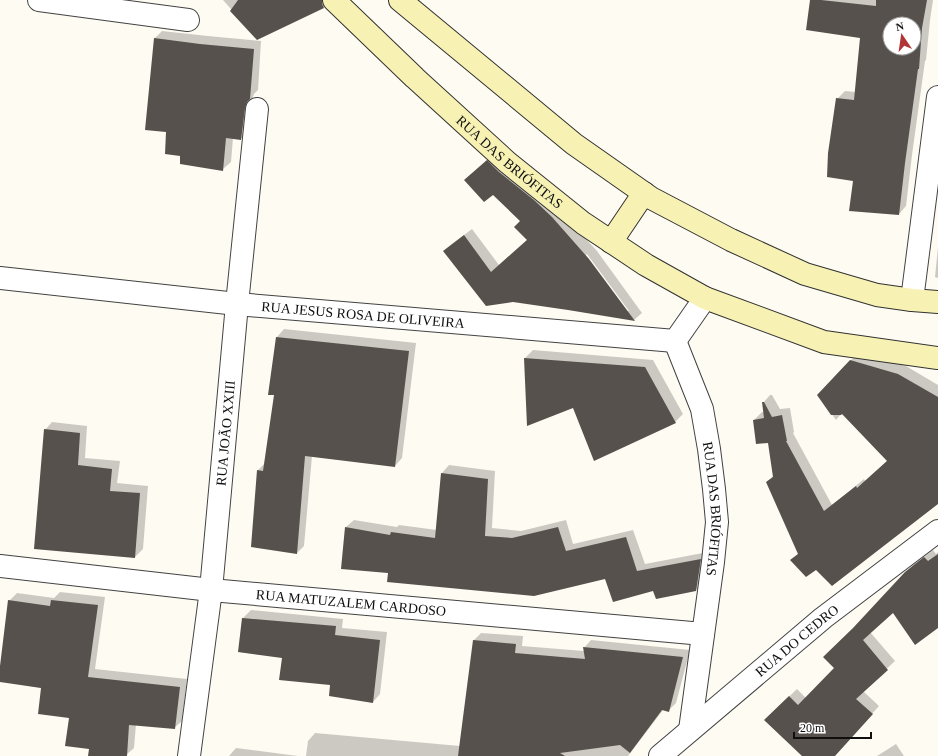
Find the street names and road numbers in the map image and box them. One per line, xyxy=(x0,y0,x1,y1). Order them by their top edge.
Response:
street label: RUA DAS BRIÓFITAS xyxy=(453,112,566,211)
street label: RUA JESUS ROSA DE OLIVEIRA xyxy=(261,299,466,331)
street label: RUA JOÃO XXIII xyxy=(213,379,238,487)
street label: RUA DAS BRIÓFITAS xyxy=(700,440,725,577)
street label: RUA MATUZALEM CARDOSO xyxy=(255,587,447,618)
street label: RUA DO CEDRO xyxy=(752,602,841,680)

